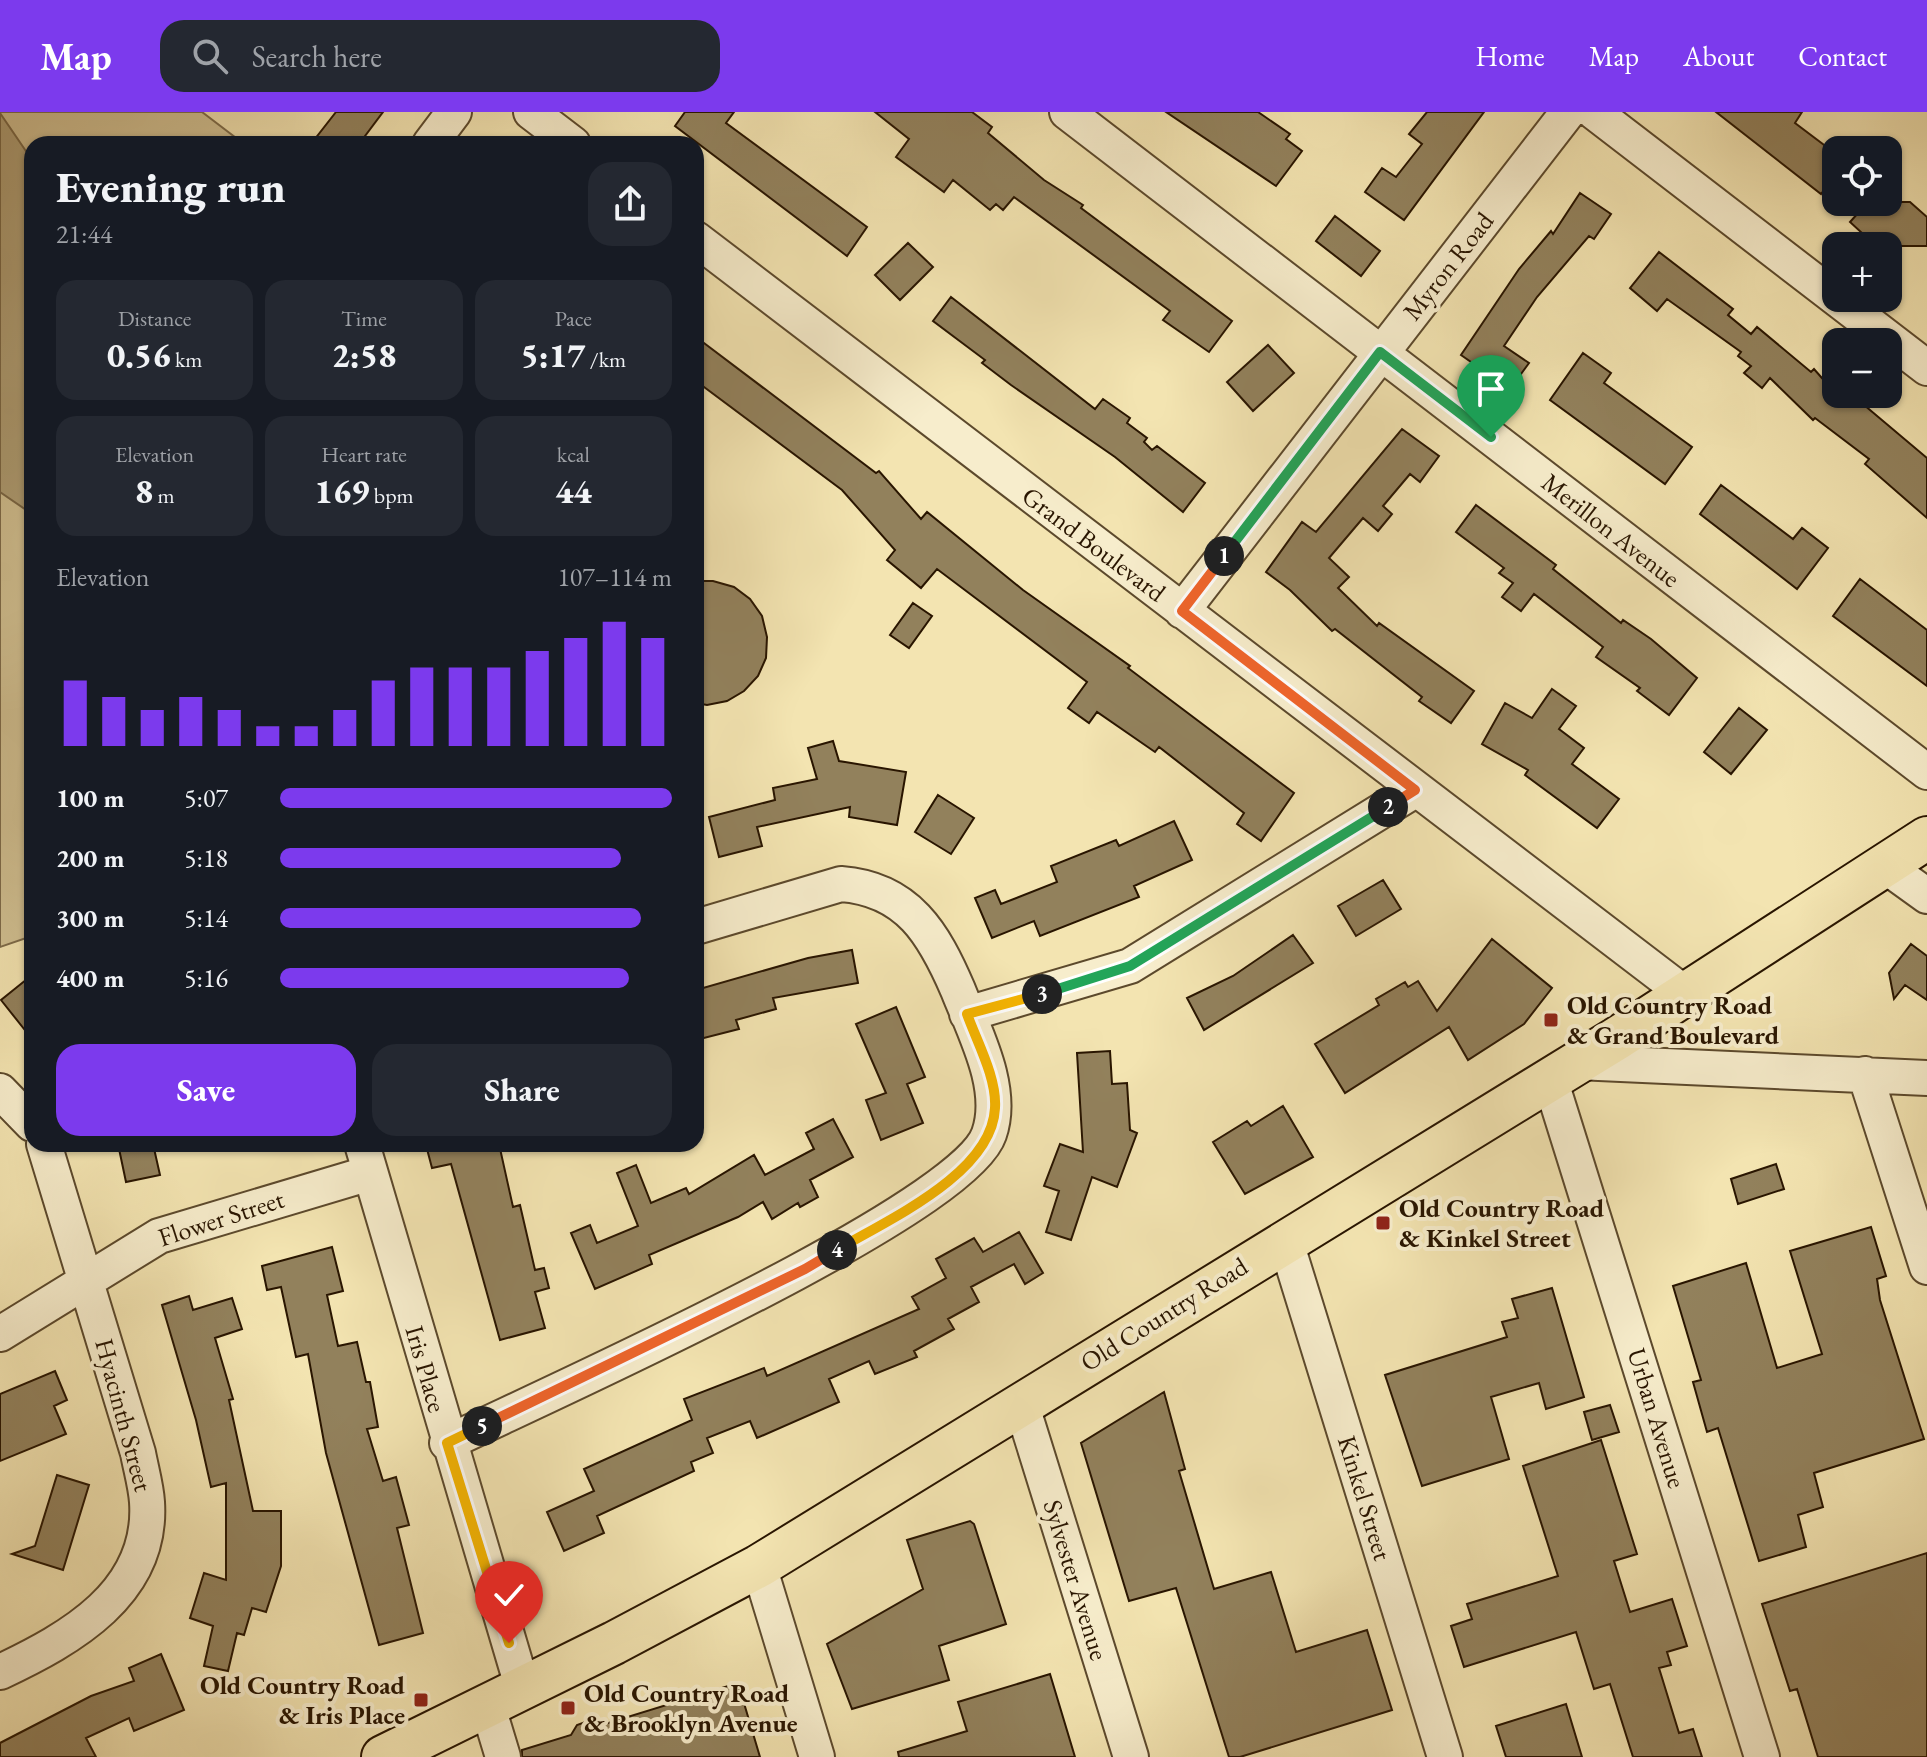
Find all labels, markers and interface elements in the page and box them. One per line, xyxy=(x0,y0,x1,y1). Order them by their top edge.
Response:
search box xyxy=(160,20,720,92)
text: Map xyxy=(40,32,112,81)
icon: search xyxy=(188,34,232,78)
text: Search here xyxy=(252,37,382,76)
text: Home xyxy=(1475,38,1545,74)
text: Map xyxy=(1589,38,1639,74)
text: About xyxy=(1683,38,1754,74)
text: Contact xyxy=(1798,38,1887,74)
map controls xyxy=(1822,136,1902,408)
button: locate xyxy=(1822,136,1902,216)
text: Evening run xyxy=(56,158,286,215)
button: share xyxy=(588,162,672,246)
street label: Myron Road xyxy=(1395,204,1502,327)
text: 21:44 xyxy=(56,217,112,251)
button: + xyxy=(1822,232,1902,312)
text: Distance xyxy=(118,304,191,333)
text: Time xyxy=(341,304,387,333)
text: Pace xyxy=(555,304,592,333)
button: − xyxy=(1822,328,1902,408)
text: 0.56 xyxy=(107,333,171,377)
text: 2:58 xyxy=(332,333,396,377)
text: 5:17 xyxy=(521,333,585,377)
text: km xyxy=(171,345,202,374)
text: /km xyxy=(585,345,626,374)
pin xyxy=(1457,355,1525,437)
icon: arrive xyxy=(1469,367,1513,411)
text: Elevation xyxy=(115,440,194,469)
text: Heart rate xyxy=(321,440,407,469)
text: kcal xyxy=(557,440,590,469)
street label: Merillon Avenue xyxy=(1535,465,1687,595)
text: 8 xyxy=(135,469,153,513)
text: 169 xyxy=(314,469,369,513)
text: 44 xyxy=(555,469,592,513)
street label: Grand Boulevard xyxy=(1015,479,1173,610)
text: m xyxy=(153,481,175,510)
text: bpm xyxy=(369,481,414,510)
pin: 1 xyxy=(1204,536,1244,576)
text: 1 xyxy=(1218,541,1230,570)
text: Elevation xyxy=(56,560,150,594)
text: 107–114 m xyxy=(557,560,672,594)
text: 100 m xyxy=(56,781,124,815)
text: 5:07 xyxy=(184,781,228,815)
pin: 2 xyxy=(1368,787,1408,827)
text: 2 xyxy=(1382,792,1394,821)
text: 200 m xyxy=(56,841,124,875)
text: 5:18 xyxy=(184,841,228,875)
text: 300 m xyxy=(56,901,124,935)
text: 5:14 xyxy=(184,901,228,935)
text: 400 m xyxy=(56,961,124,995)
text: 5:16 xyxy=(184,961,228,995)
pin: 3 xyxy=(1022,974,1062,1014)
text: 3 xyxy=(1036,979,1048,1008)
place label: Old Country Road & Grand Boulevard xyxy=(1567,988,1780,1052)
marker: Old Country Road & Grand Boulevard xyxy=(1542,1011,1560,1029)
button: Save xyxy=(56,1044,356,1136)
button: Share xyxy=(372,1044,672,1136)
street label: Flower Street xyxy=(154,1182,288,1254)
place label: Old Country Road & Kinkel Street xyxy=(1399,1191,1605,1255)
marker: Old Country Road & Kinkel Street xyxy=(1374,1214,1392,1232)
pin: 4 xyxy=(817,1230,857,1270)
text: 4 xyxy=(831,1235,843,1264)
street label: Old Country Road xyxy=(1074,1249,1255,1379)
street label: Iris Place xyxy=(397,1322,455,1416)
street label: Hyacinth Street xyxy=(87,1335,161,1495)
street label: Urban Avenue xyxy=(1620,1344,1694,1492)
pin: 5 xyxy=(462,1406,502,1446)
text: 5 xyxy=(476,1411,488,1440)
street label: Kinkel Street xyxy=(1330,1431,1400,1565)
street label: Sylvester Avenue xyxy=(1036,1496,1116,1664)
pin xyxy=(475,1561,543,1643)
icon: check xyxy=(487,1573,531,1617)
place label: Old Country Road & Iris Place xyxy=(200,1668,406,1732)
place label: Old Country Road & Brooklyn Avenue xyxy=(584,1676,798,1740)
marker: Old Country Road & Iris Place xyxy=(412,1691,430,1709)
marker: Old Country Road & Brooklyn Avenue xyxy=(559,1699,577,1717)

